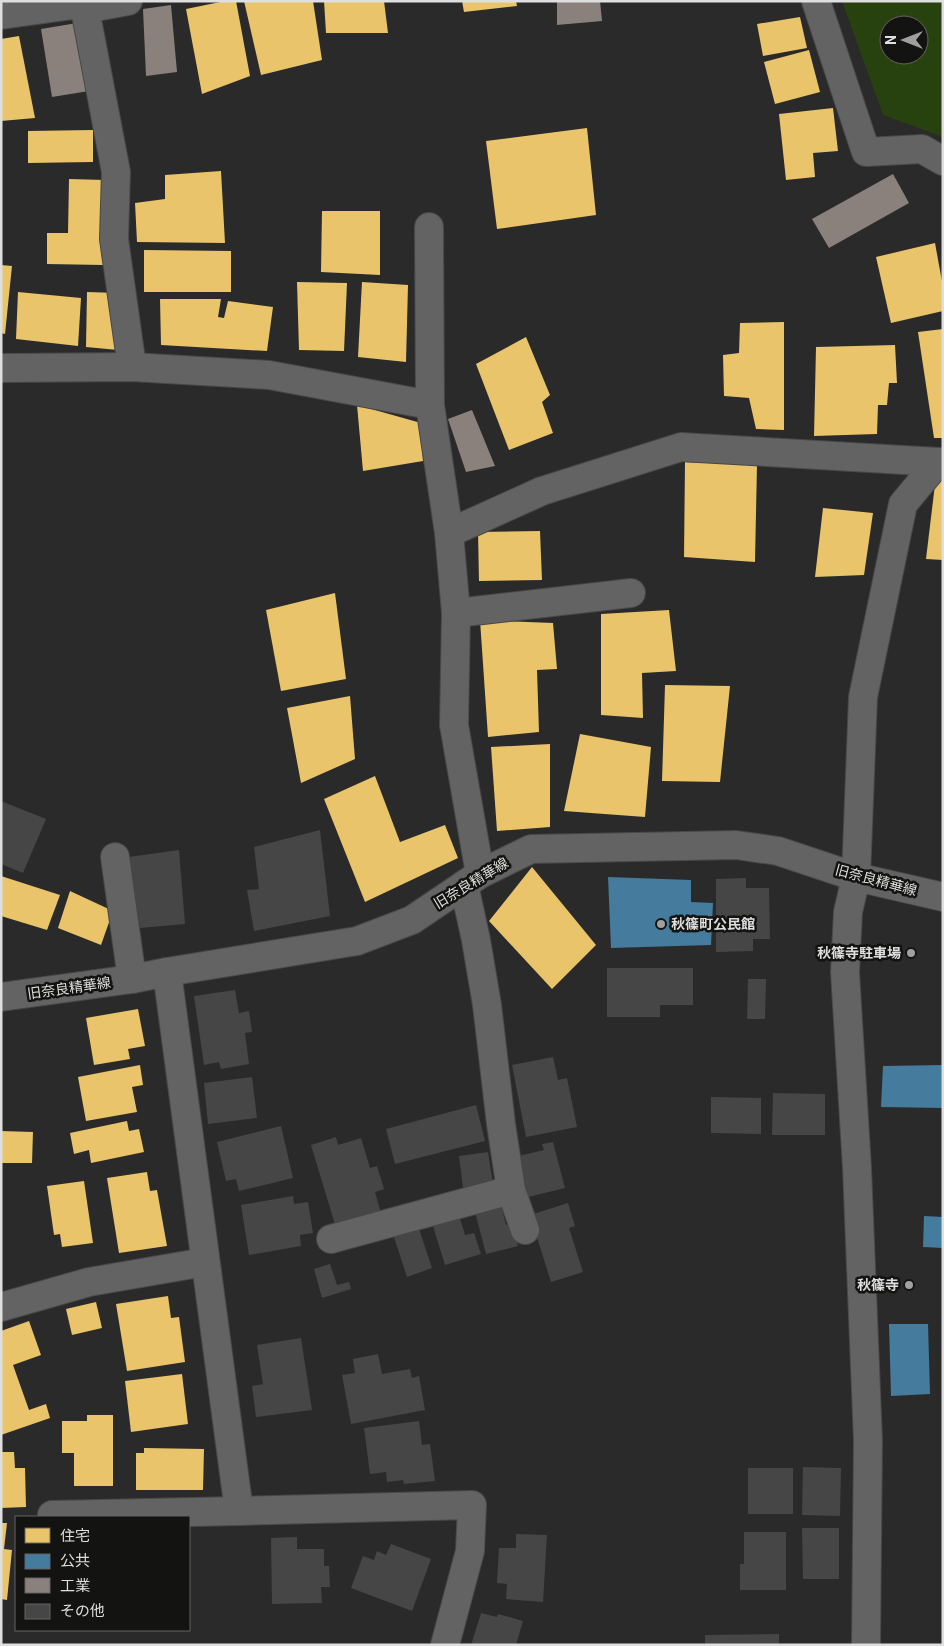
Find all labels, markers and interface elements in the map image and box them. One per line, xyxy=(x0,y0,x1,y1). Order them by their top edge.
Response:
north arrow xyxy=(879,15,929,65)
text: N xyxy=(883,35,899,45)
street label: 旧奈良精華線 xyxy=(431,855,511,911)
street label: 旧奈良精華線 xyxy=(833,861,919,899)
place label: 秋篠町公民館 xyxy=(671,916,755,932)
marker: 秋篠町公民館 xyxy=(655,918,667,930)
place label: 秋篠寺駐車場 xyxy=(817,945,901,961)
marker: 秋篠寺駐車場 xyxy=(905,947,917,959)
street label: 旧奈良精華線 xyxy=(26,974,112,1002)
place label: 秋篠寺 xyxy=(857,1277,899,1293)
marker: 秋篠寺 xyxy=(903,1279,915,1291)
legend xyxy=(15,1516,190,1631)
text: 住宅 xyxy=(60,1527,90,1545)
text: 公共 xyxy=(60,1552,90,1570)
text: 工業 xyxy=(60,1577,90,1595)
text: その他 xyxy=(60,1602,105,1620)

